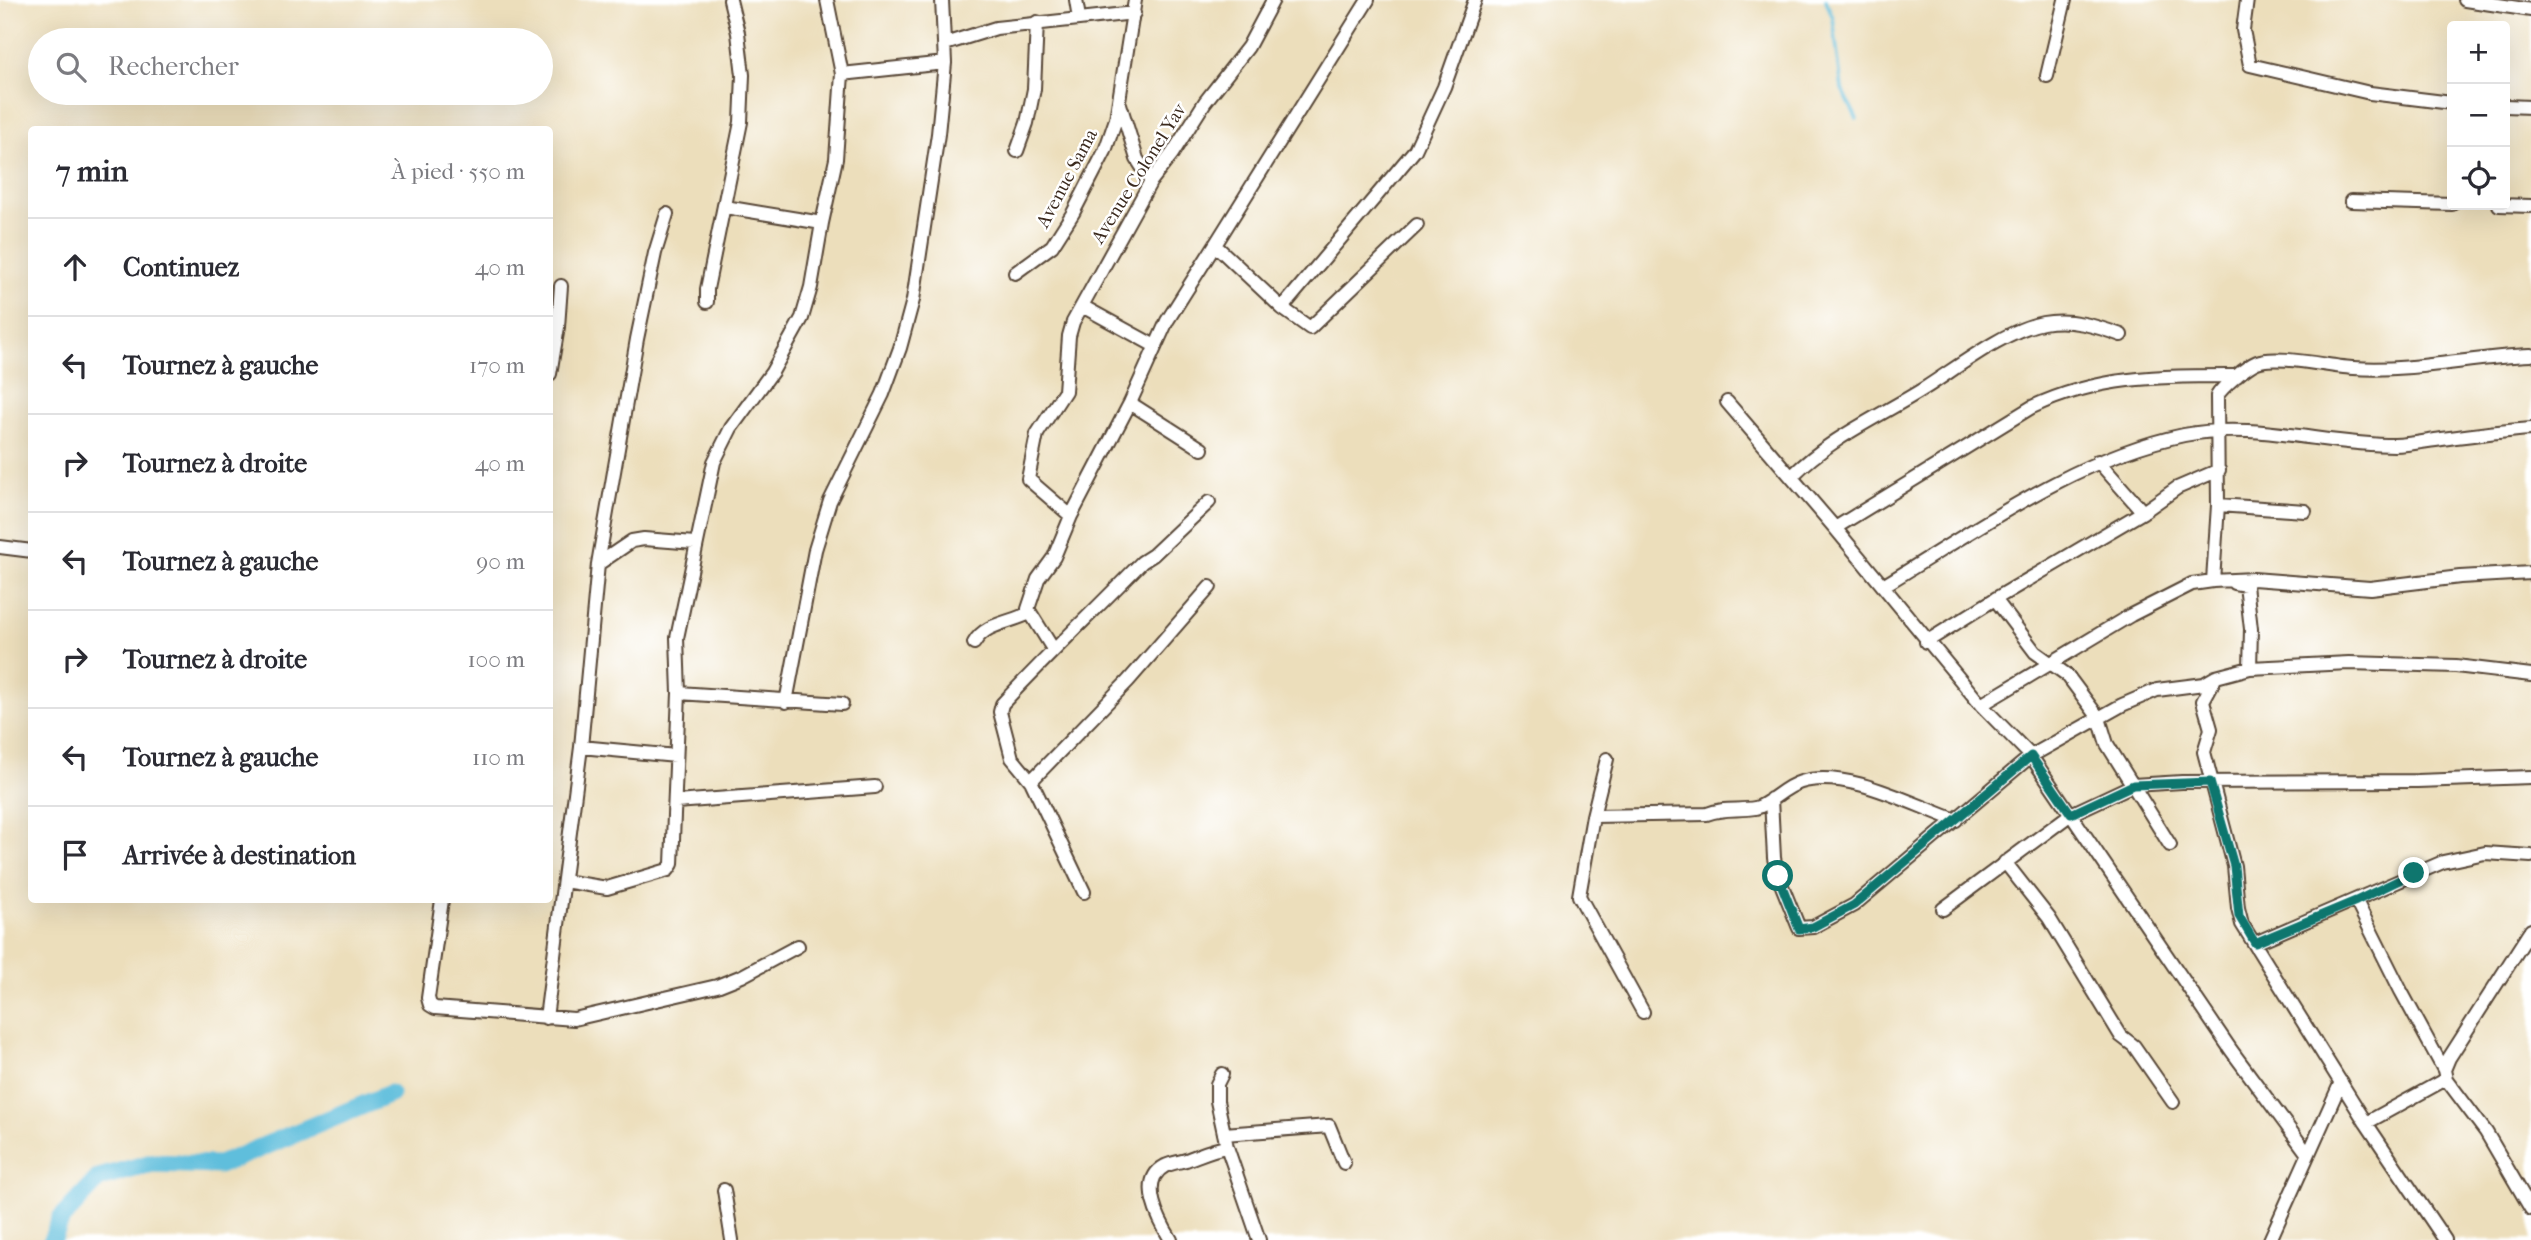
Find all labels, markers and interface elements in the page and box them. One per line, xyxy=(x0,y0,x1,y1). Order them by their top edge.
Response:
map controls xyxy=(2447,21,2510,210)
button: + xyxy=(2447,21,2510,84)
search box xyxy=(28,28,553,105)
icon: search xyxy=(52,48,90,86)
text: Rechercher xyxy=(108,51,239,82)
button: − xyxy=(2447,84,2510,147)
street label: Avenue Colonel Yav xyxy=(1086,99,1191,249)
street label: Avenue Sama xyxy=(1031,125,1102,232)
button: locate xyxy=(2447,147,2510,210)
text: 7 min xyxy=(56,154,128,189)
text: À pied · 550 m xyxy=(391,158,525,185)
icon: ahead xyxy=(56,248,94,286)
text: Continuez xyxy=(123,252,239,283)
text: 40 m xyxy=(475,254,525,281)
icon: left xyxy=(56,346,94,384)
text: Tournez à gauche xyxy=(123,350,318,381)
text: 170 m xyxy=(469,352,525,379)
icon: right xyxy=(56,444,94,482)
text: Tournez à droite xyxy=(123,448,307,479)
text: 40 m xyxy=(475,450,525,477)
icon: left xyxy=(56,542,94,580)
text: Tournez à gauche xyxy=(123,546,318,577)
text: 90 m xyxy=(476,548,525,575)
icon: right xyxy=(56,640,94,678)
text: Tournez à droite xyxy=(123,644,307,675)
text: 100 m xyxy=(467,646,525,673)
icon: left xyxy=(56,738,94,776)
text: Tournez à gauche xyxy=(123,742,318,773)
text: 110 m xyxy=(472,744,525,771)
icon: arrive xyxy=(56,836,94,874)
text: Arrivée à destination xyxy=(123,840,356,871)
route end xyxy=(2398,857,2429,888)
route start xyxy=(1762,860,1793,891)

